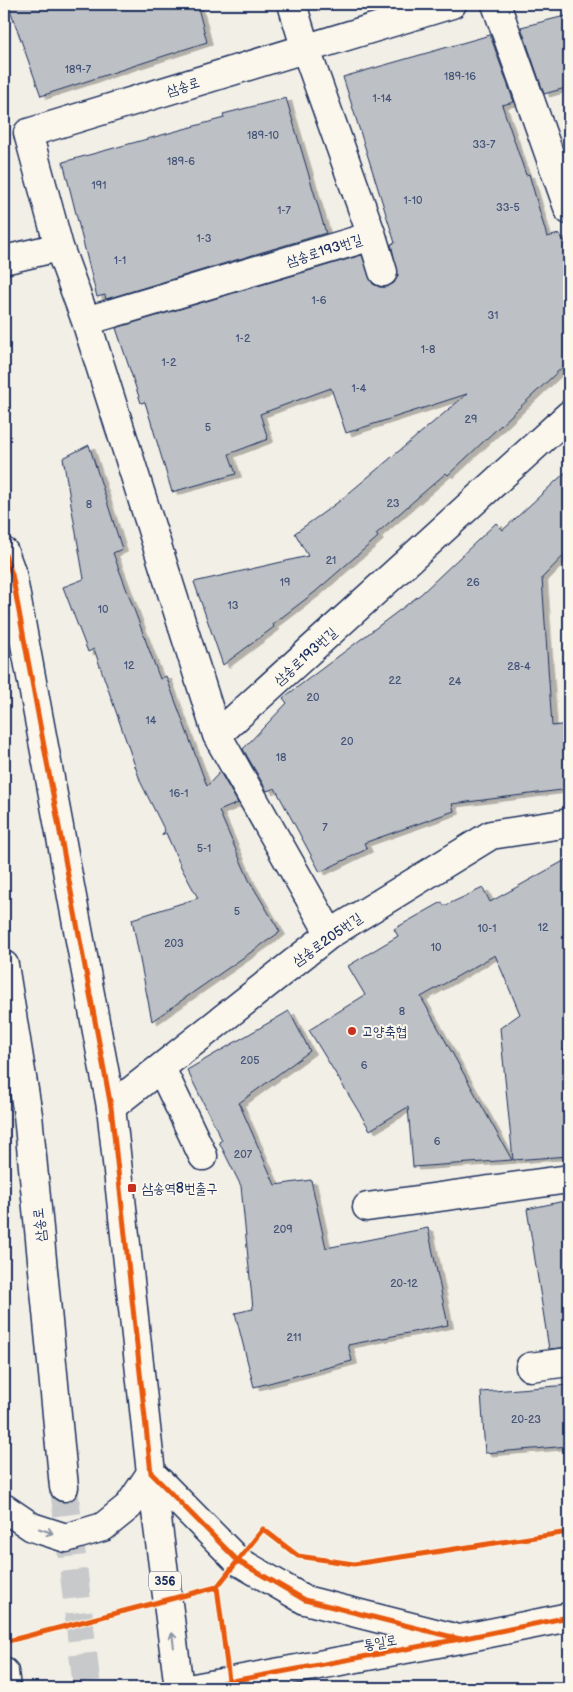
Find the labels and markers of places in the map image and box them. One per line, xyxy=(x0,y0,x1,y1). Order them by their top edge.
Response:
place label: 고양축협 xyxy=(362,1023,407,1040)
marker: 고양축협 xyxy=(346,1025,358,1037)
place label: 삼송역8번출구 xyxy=(142,1180,218,1197)
marker: 삼송역8번출구 xyxy=(126,1182,138,1194)

